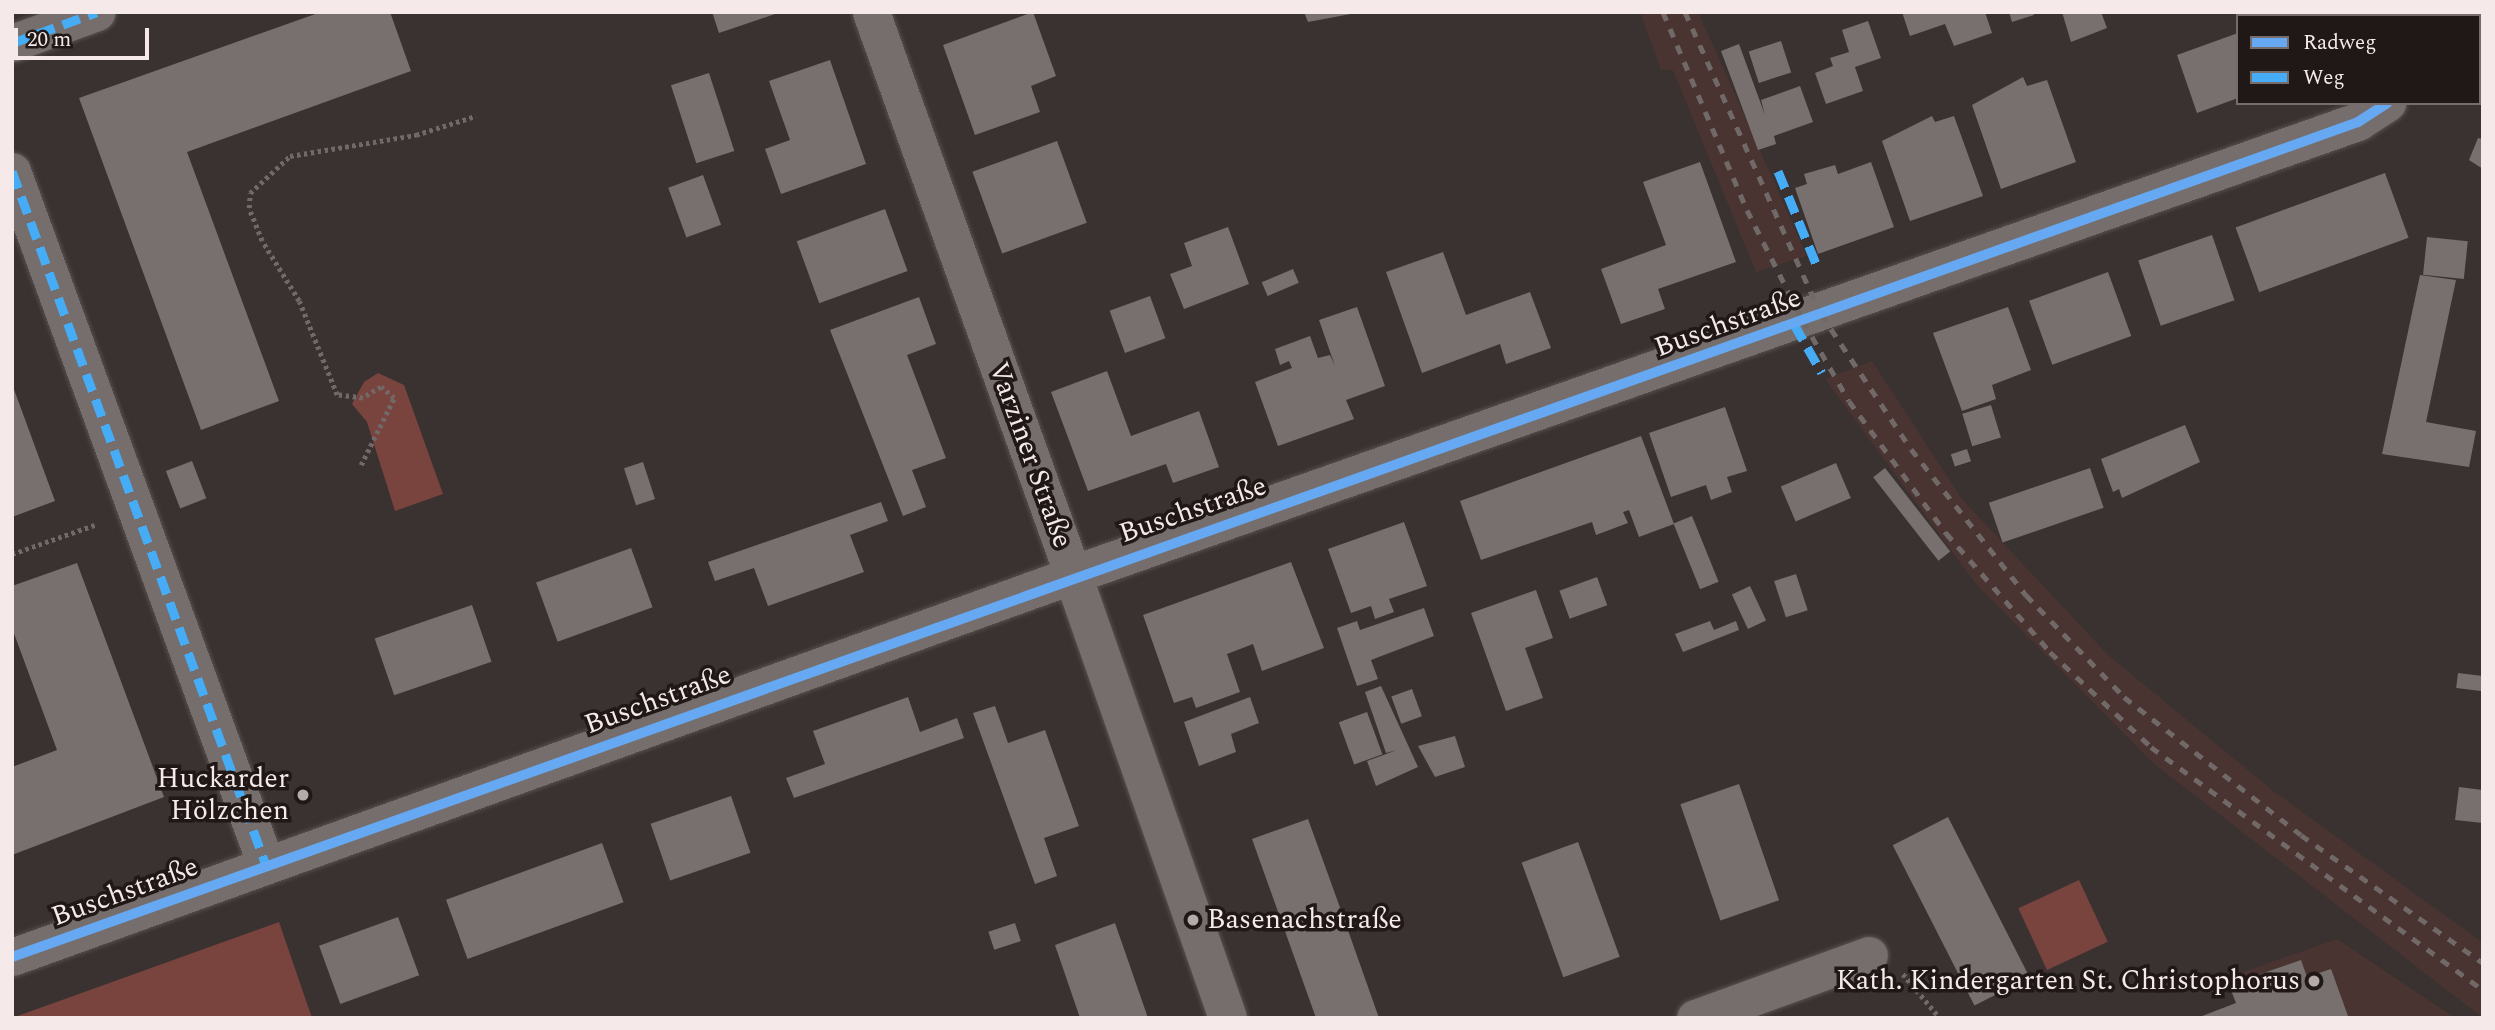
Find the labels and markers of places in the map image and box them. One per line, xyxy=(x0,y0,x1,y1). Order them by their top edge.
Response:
place label: Huckarder Hölzchen xyxy=(157,762,289,828)
marker: Huckarder Hölzchen xyxy=(295,787,311,803)
place label: Basenachstraße xyxy=(1207,903,1402,937)
marker: Basenachstraße xyxy=(1185,912,1201,928)
place label: Kath. Kindergarten St. Christophorus xyxy=(1836,964,2300,998)
marker: Kath. Kindergarten St. Christophorus xyxy=(2306,973,2322,989)

